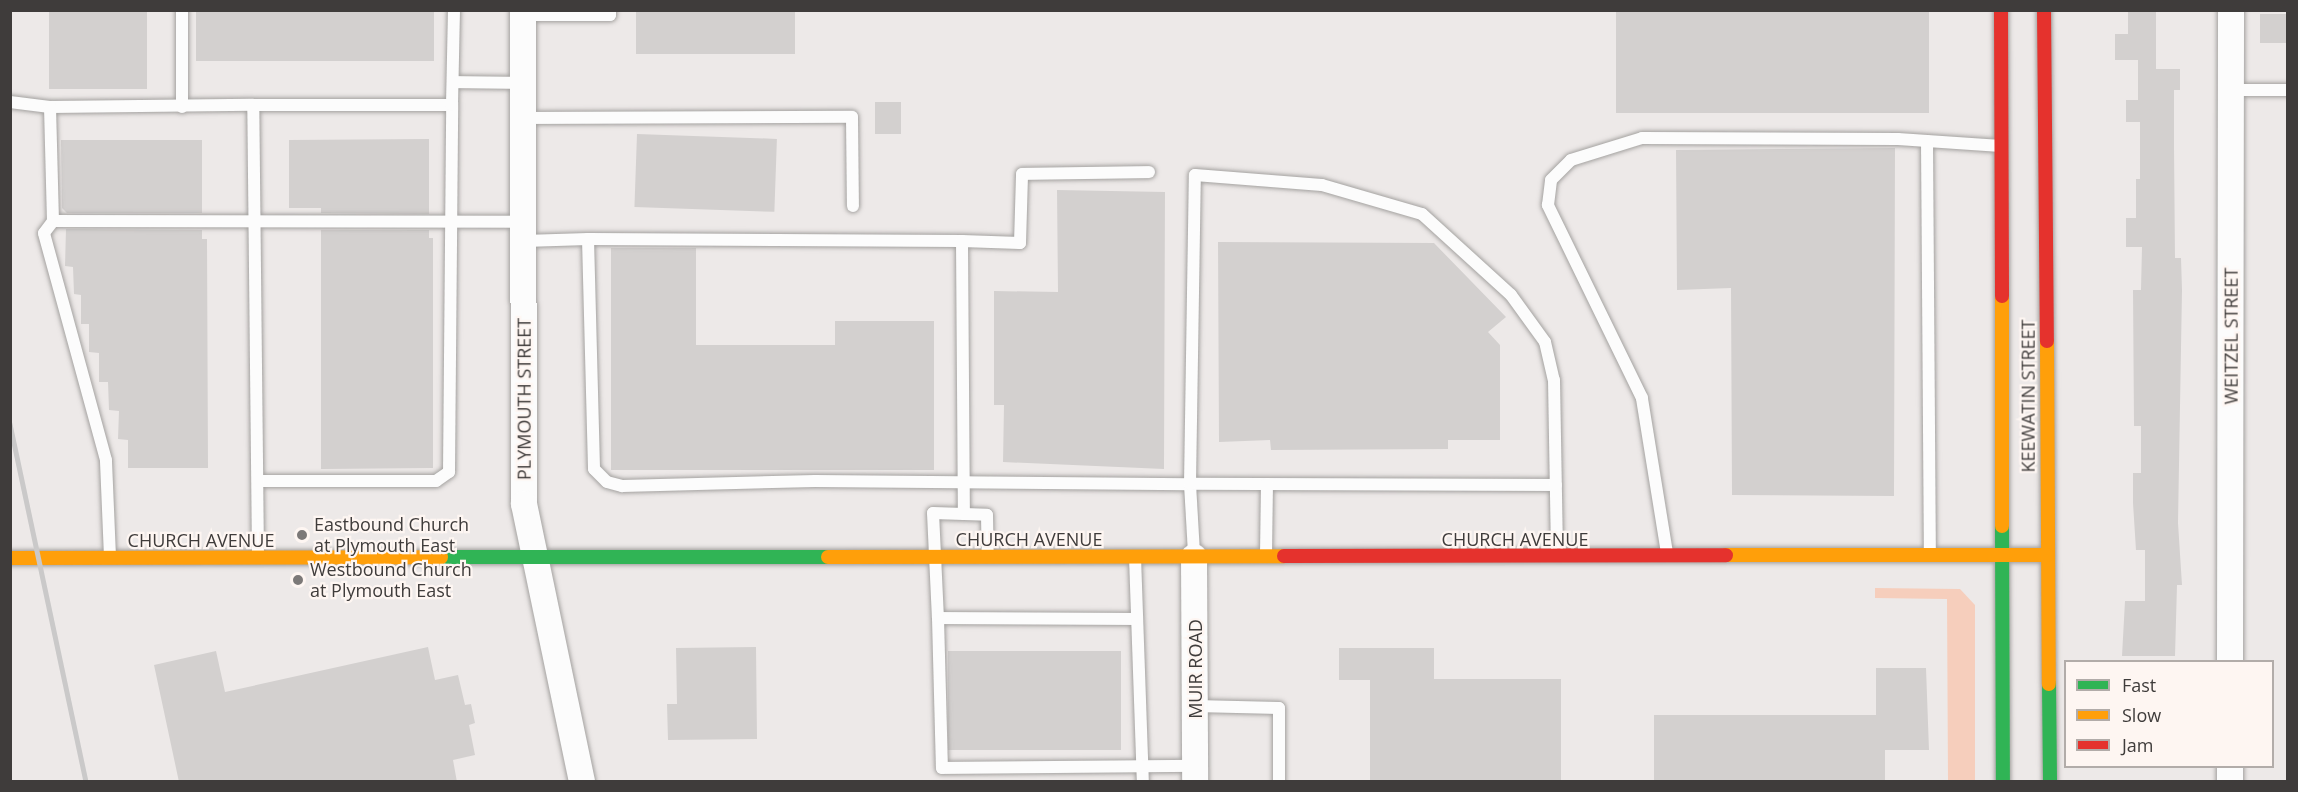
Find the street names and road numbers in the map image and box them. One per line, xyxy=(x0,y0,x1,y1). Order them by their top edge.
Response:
street label: WEITZEL STREET xyxy=(2220,268,2242,404)
street label: PLYMOUTH STREET xyxy=(513,318,535,480)
street label: KEEWATIN STREET xyxy=(2017,319,2039,473)
street label: CHURCH AVENUE xyxy=(956,528,1102,550)
street label: CHURCH AVENUE xyxy=(1442,528,1588,550)
street label: CHURCH AVENUE xyxy=(128,529,274,551)
street label: MUIR ROAD xyxy=(1184,619,1206,719)

